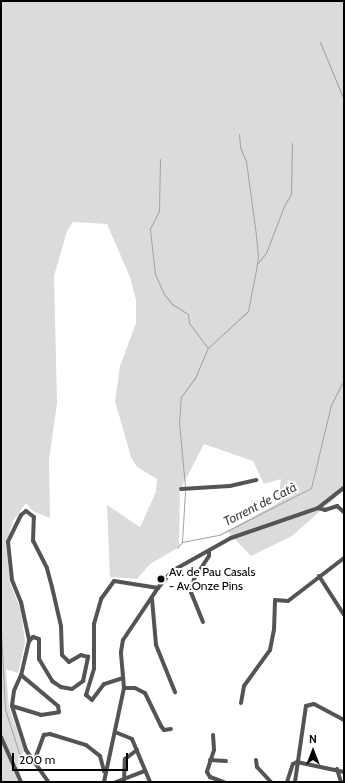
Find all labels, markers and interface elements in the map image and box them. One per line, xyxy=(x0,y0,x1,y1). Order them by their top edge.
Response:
water label: Torrent de Catà xyxy=(221,479,299,529)
place label: Av. de Pau Casals - Av.Onze Pins xyxy=(169,565,255,593)
marker: Av. de Pau Casals - Av.Onze Pins xyxy=(156,574,166,584)
north arrow xyxy=(293,731,333,771)
text: N xyxy=(309,732,317,746)
scale bar xyxy=(14,745,130,771)
text: 200 m xyxy=(19,752,55,767)

